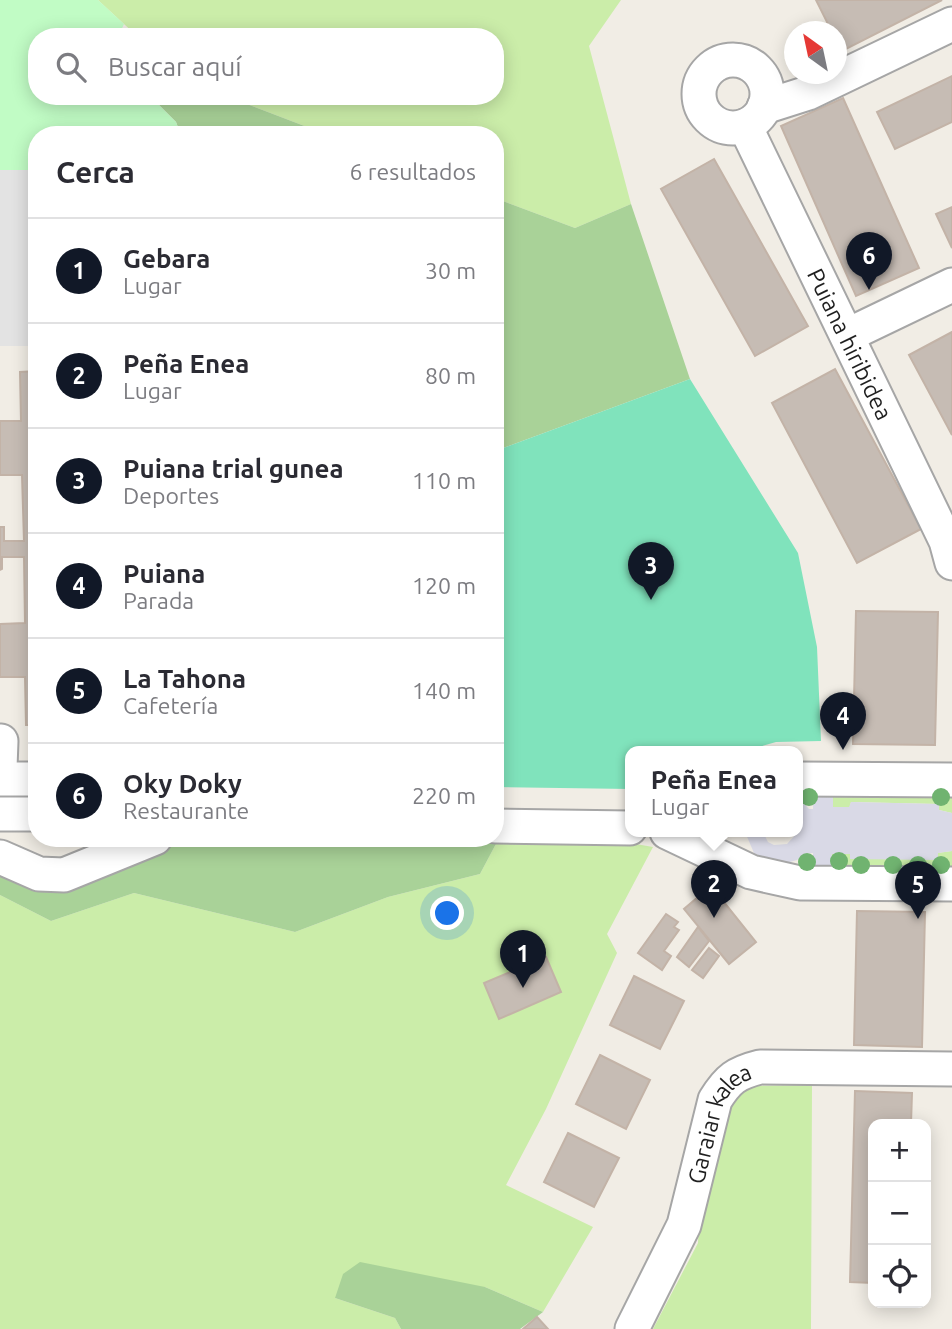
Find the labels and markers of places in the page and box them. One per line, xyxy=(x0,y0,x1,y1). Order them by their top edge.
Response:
pin: 6 xyxy=(846,232,892,290)
pin: 3 xyxy=(628,542,674,600)
pin: 4 xyxy=(820,692,866,750)
pin: 2 xyxy=(691,860,737,918)
pin: 5 xyxy=(895,861,941,919)
pin: 1 xyxy=(500,930,546,988)

